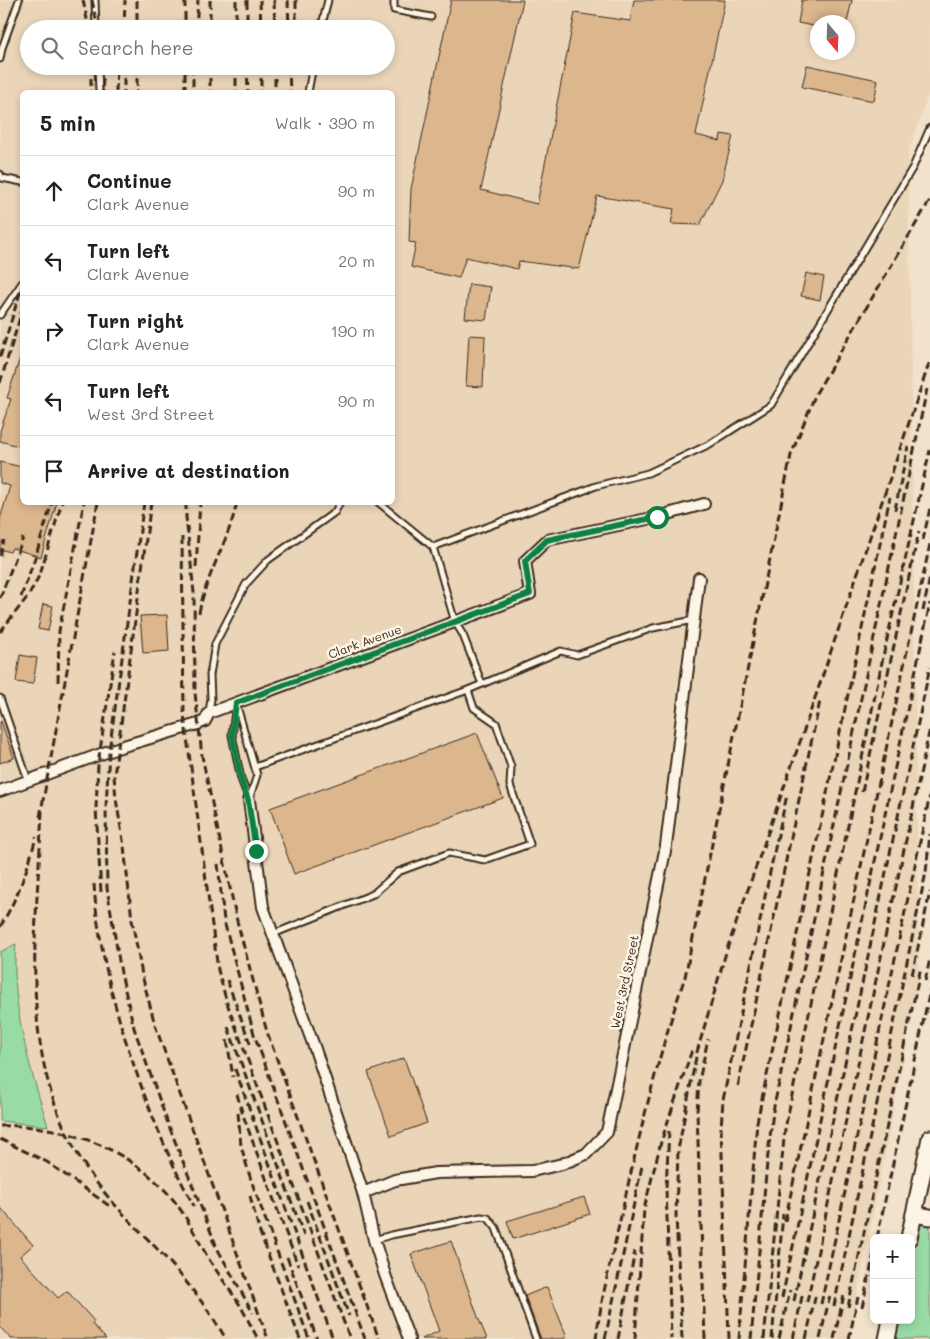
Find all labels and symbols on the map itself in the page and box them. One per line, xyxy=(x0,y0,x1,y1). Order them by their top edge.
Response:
north arrow xyxy=(810,15,855,60)
route start xyxy=(646,506,669,529)
street label: Clark Avenue xyxy=(326,620,403,662)
route end xyxy=(245,840,268,863)
street label: West 3rd Street xyxy=(606,933,642,1030)

